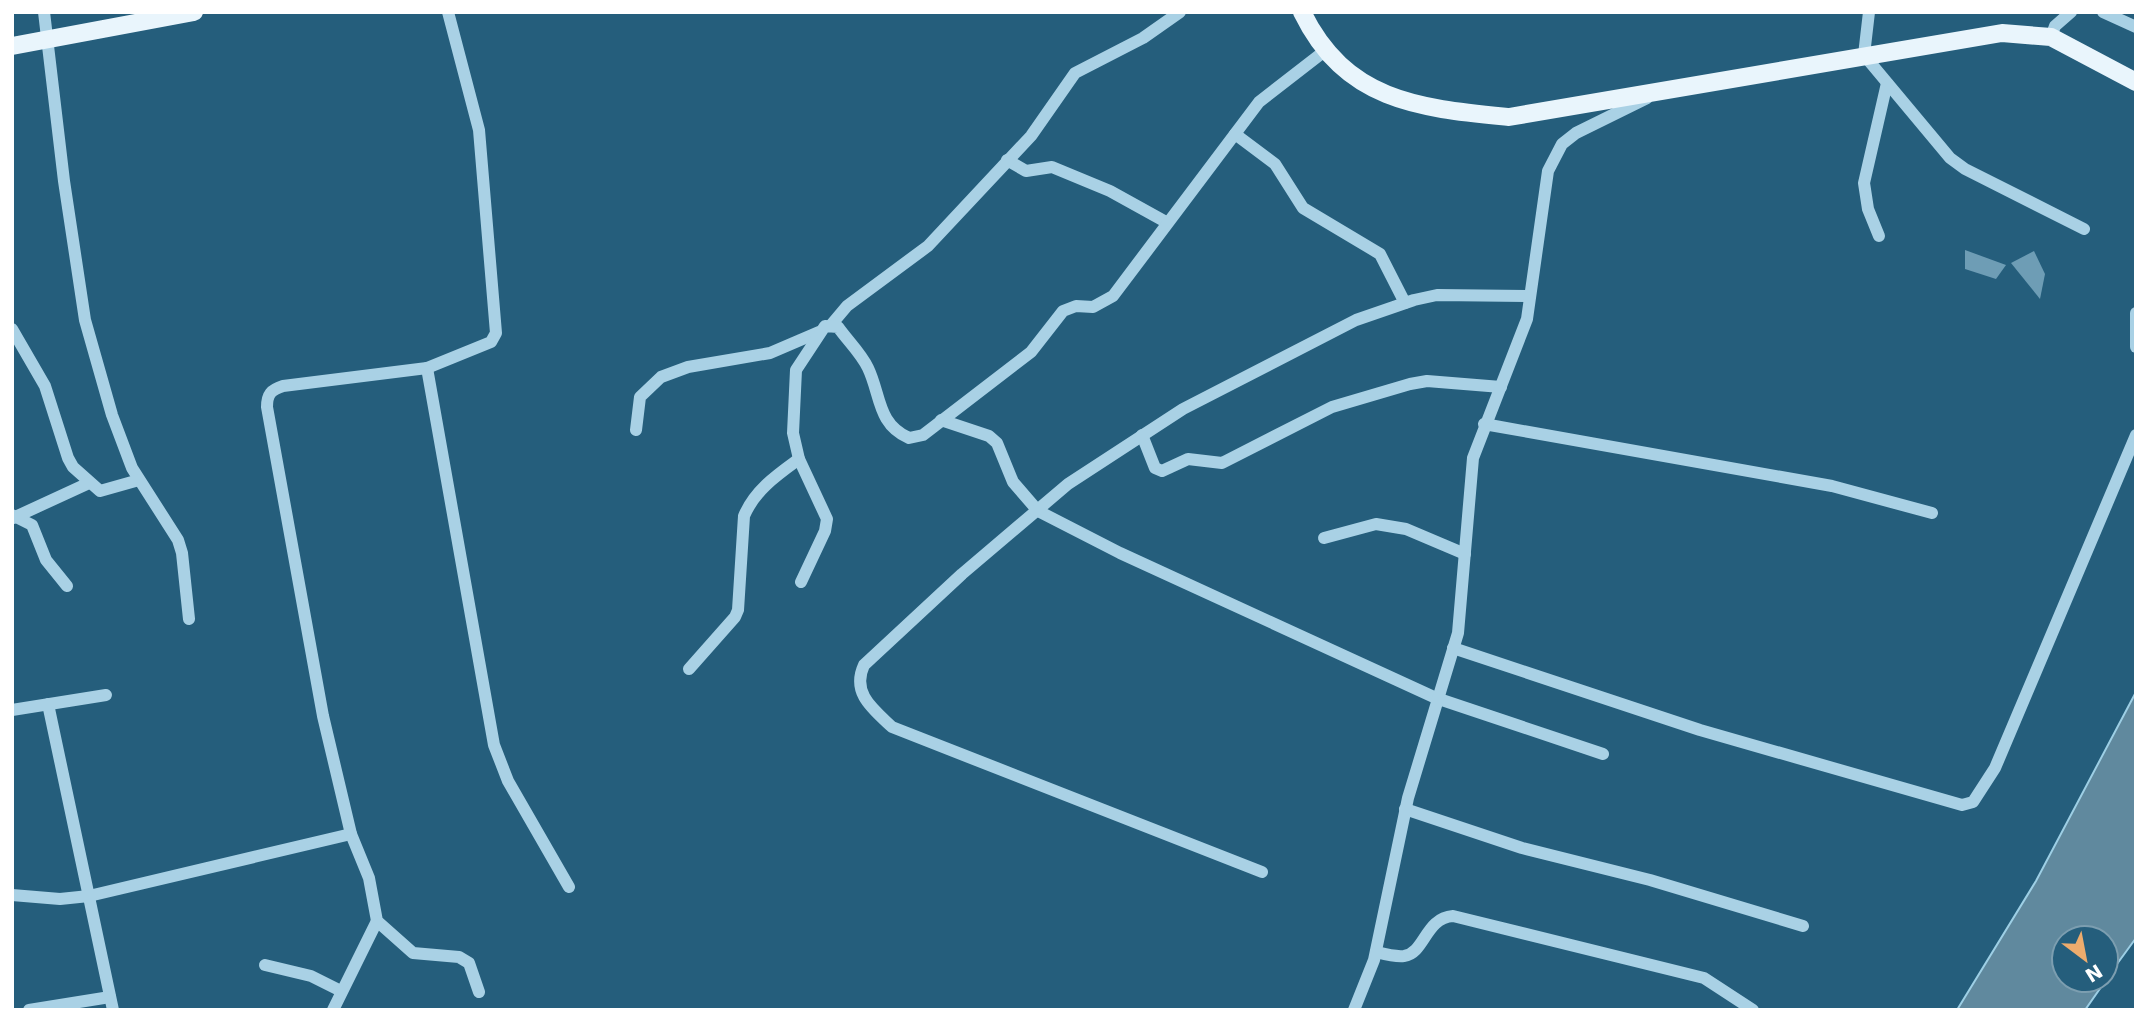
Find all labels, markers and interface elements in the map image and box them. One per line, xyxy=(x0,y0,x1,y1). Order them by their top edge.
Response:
north arrow xyxy=(2050,924,2120,994)
text: N xyxy=(2081,960,2107,987)

